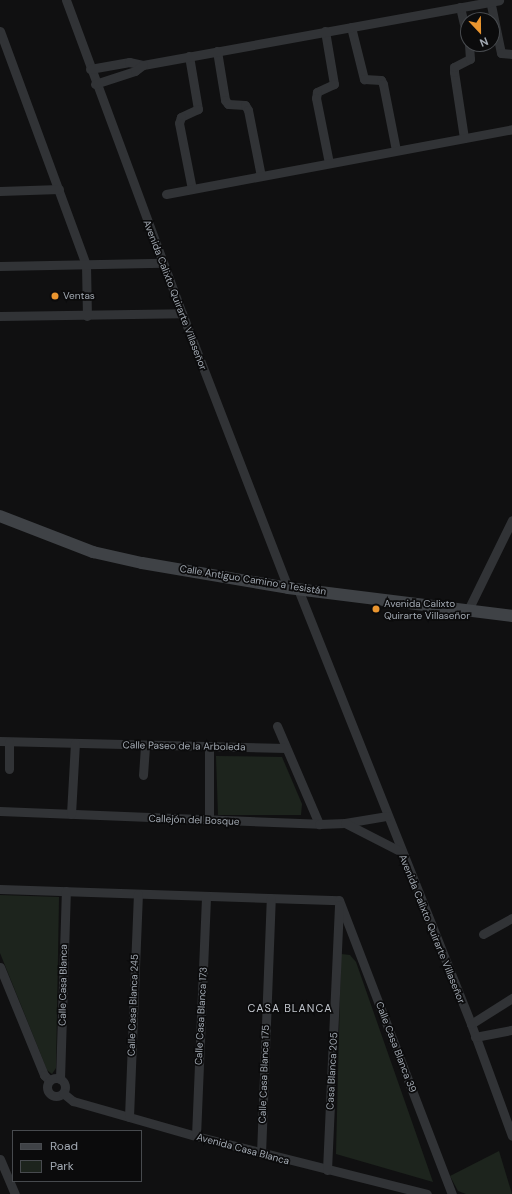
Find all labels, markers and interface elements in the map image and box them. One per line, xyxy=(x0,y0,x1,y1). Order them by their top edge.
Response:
north arrow xyxy=(460,12,500,52)
text: N xyxy=(478,34,490,50)
street label: Avenida Calixto Quirarte Villaseñor xyxy=(141,218,209,372)
place label: Ventas xyxy=(63,290,95,302)
marker: Ventas xyxy=(50,291,60,301)
street label: Calle Antiguo Camino a Tesistán xyxy=(179,562,327,598)
place label: Avenida Calixto Quirarte Villaseñor xyxy=(384,597,470,620)
marker: Avenida Calixto Quirarte Villaseñor xyxy=(371,604,381,614)
street label: Calle Paseo de la Arboleda xyxy=(123,739,245,753)
street label: Callejón del Bosque xyxy=(148,812,240,828)
street label: Avenida Calixto Quirarte Villaseñor xyxy=(397,853,467,1005)
street label: Calle Casa Blanca xyxy=(56,944,70,1026)
street label: Calle Casa Blanca 245 xyxy=(125,954,141,1056)
street label: Calle Casa Blanca 173 xyxy=(192,966,210,1066)
street label: Calle Casa Blanca 39 xyxy=(373,1000,419,1094)
district label: CASA BLANCA xyxy=(248,1001,332,1015)
street label: Calle Casa Blanca 175 xyxy=(256,1024,272,1124)
street label: Casa Blanca 205 xyxy=(324,1032,340,1110)
legend xyxy=(12,1130,142,1182)
street label: Avenida Casa Blanca xyxy=(195,1131,291,1167)
text: Road xyxy=(50,1138,78,1154)
text: Park xyxy=(50,1158,74,1174)

